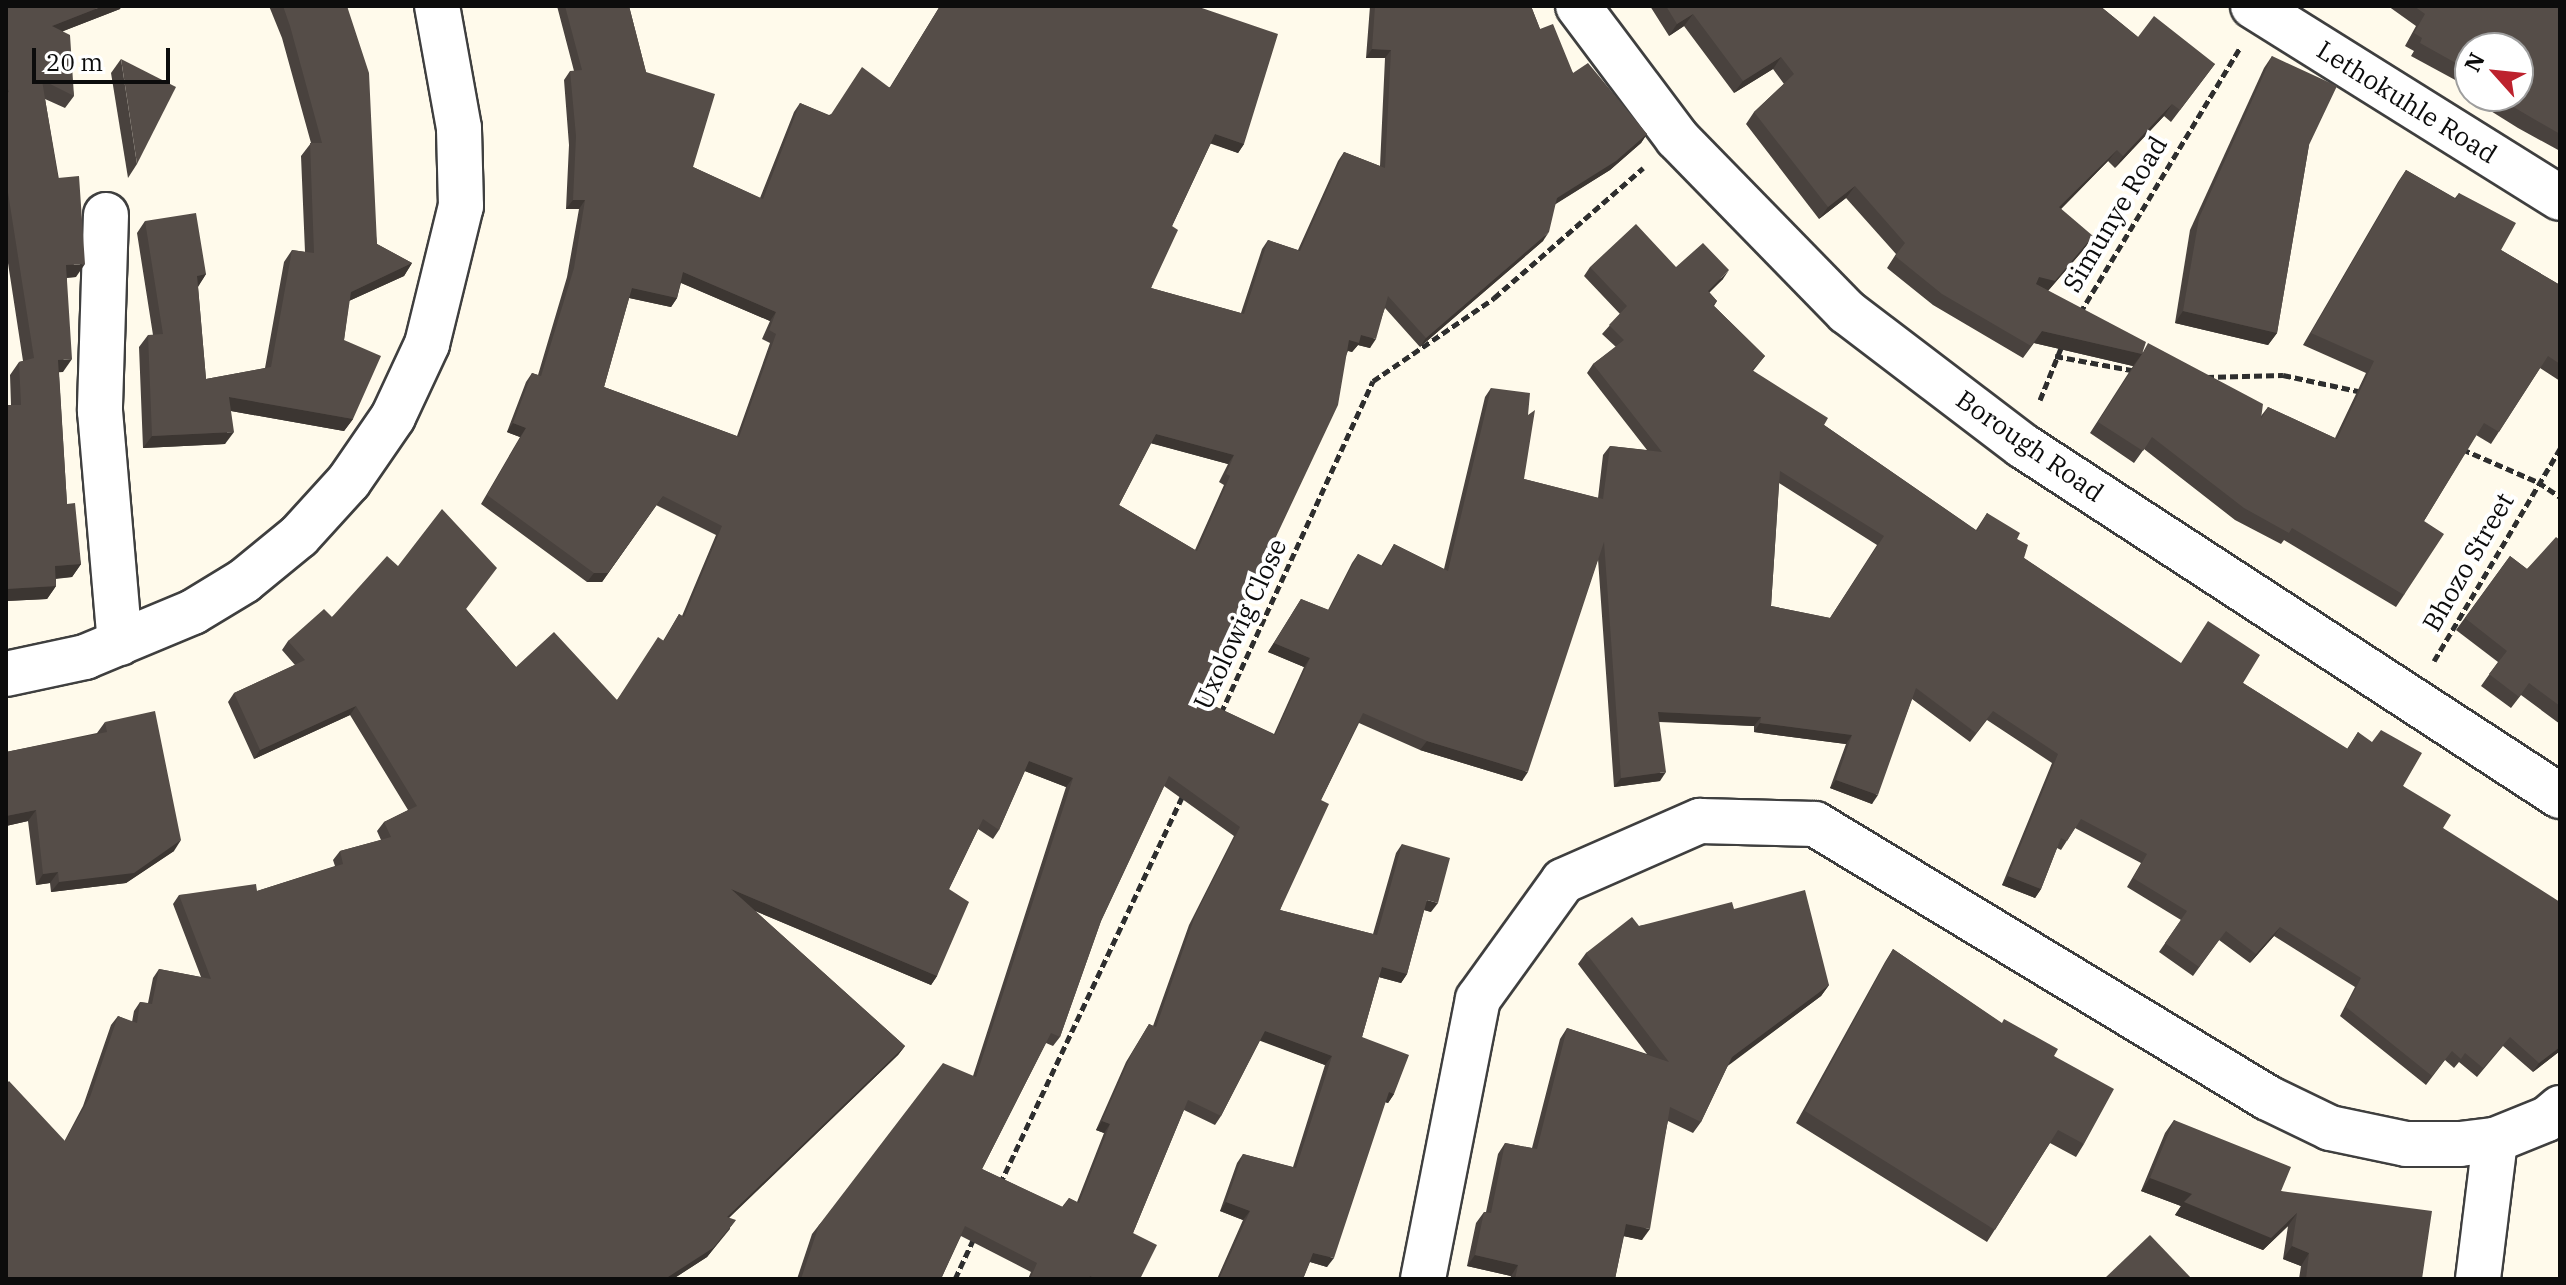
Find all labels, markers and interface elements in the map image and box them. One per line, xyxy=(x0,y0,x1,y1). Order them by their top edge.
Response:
scale bar xyxy=(36,32,174,82)
north arrow xyxy=(2454,32,2534,112)
street label: Lethokuhle Road xyxy=(2311,34,2503,170)
text: 20 m xyxy=(46,46,103,78)
text: N xyxy=(2457,47,2491,76)
street label: Simunye Road xyxy=(2056,130,2174,298)
street label: Borough Road xyxy=(1950,384,2110,508)
street label: Bhozo Street xyxy=(2416,487,2520,637)
street label: Uxolowig Close xyxy=(1187,534,1293,714)

